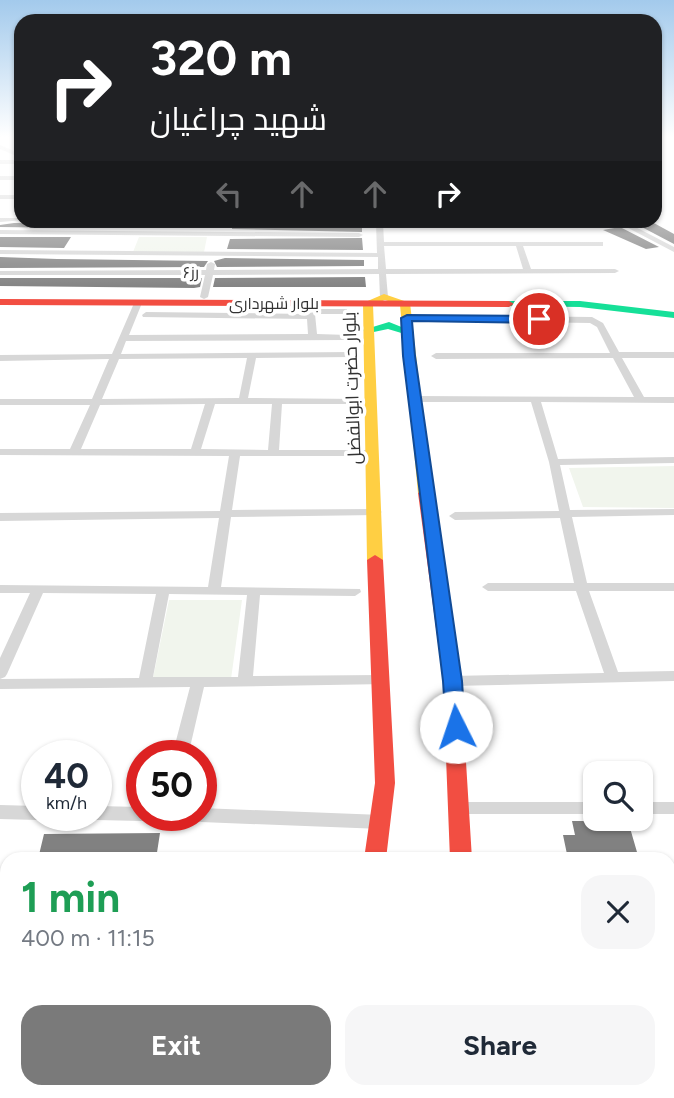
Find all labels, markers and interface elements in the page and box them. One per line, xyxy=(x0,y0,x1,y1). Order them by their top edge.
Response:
text: 320 m xyxy=(150,28,292,87)
icon: right xyxy=(35,42,126,133)
text: شهید چراغیان xyxy=(150,100,327,138)
icon: left xyxy=(210,175,248,213)
icon: ahead xyxy=(283,175,321,213)
icon: ahead xyxy=(356,175,394,213)
icon: right xyxy=(429,175,467,213)
street label: رز۶ xyxy=(183,263,199,282)
pin xyxy=(509,289,569,349)
street label: بلوار شهرداری xyxy=(229,294,319,314)
icon: arrive xyxy=(520,300,558,338)
street label: بلوار حضرت ابوالفضل xyxy=(338,311,366,465)
position arrow xyxy=(419,690,493,764)
speed limit sign: 50 xyxy=(126,740,217,831)
text: 40 xyxy=(44,755,89,797)
map controls xyxy=(583,761,653,831)
button: search xyxy=(583,761,653,831)
text: km/h xyxy=(46,792,87,814)
text: 1 min xyxy=(21,872,120,923)
button: close xyxy=(581,875,655,949)
text: 400 m · 11:15 xyxy=(21,924,155,952)
button: Exit xyxy=(21,1005,331,1085)
button: Share xyxy=(345,1005,655,1085)

